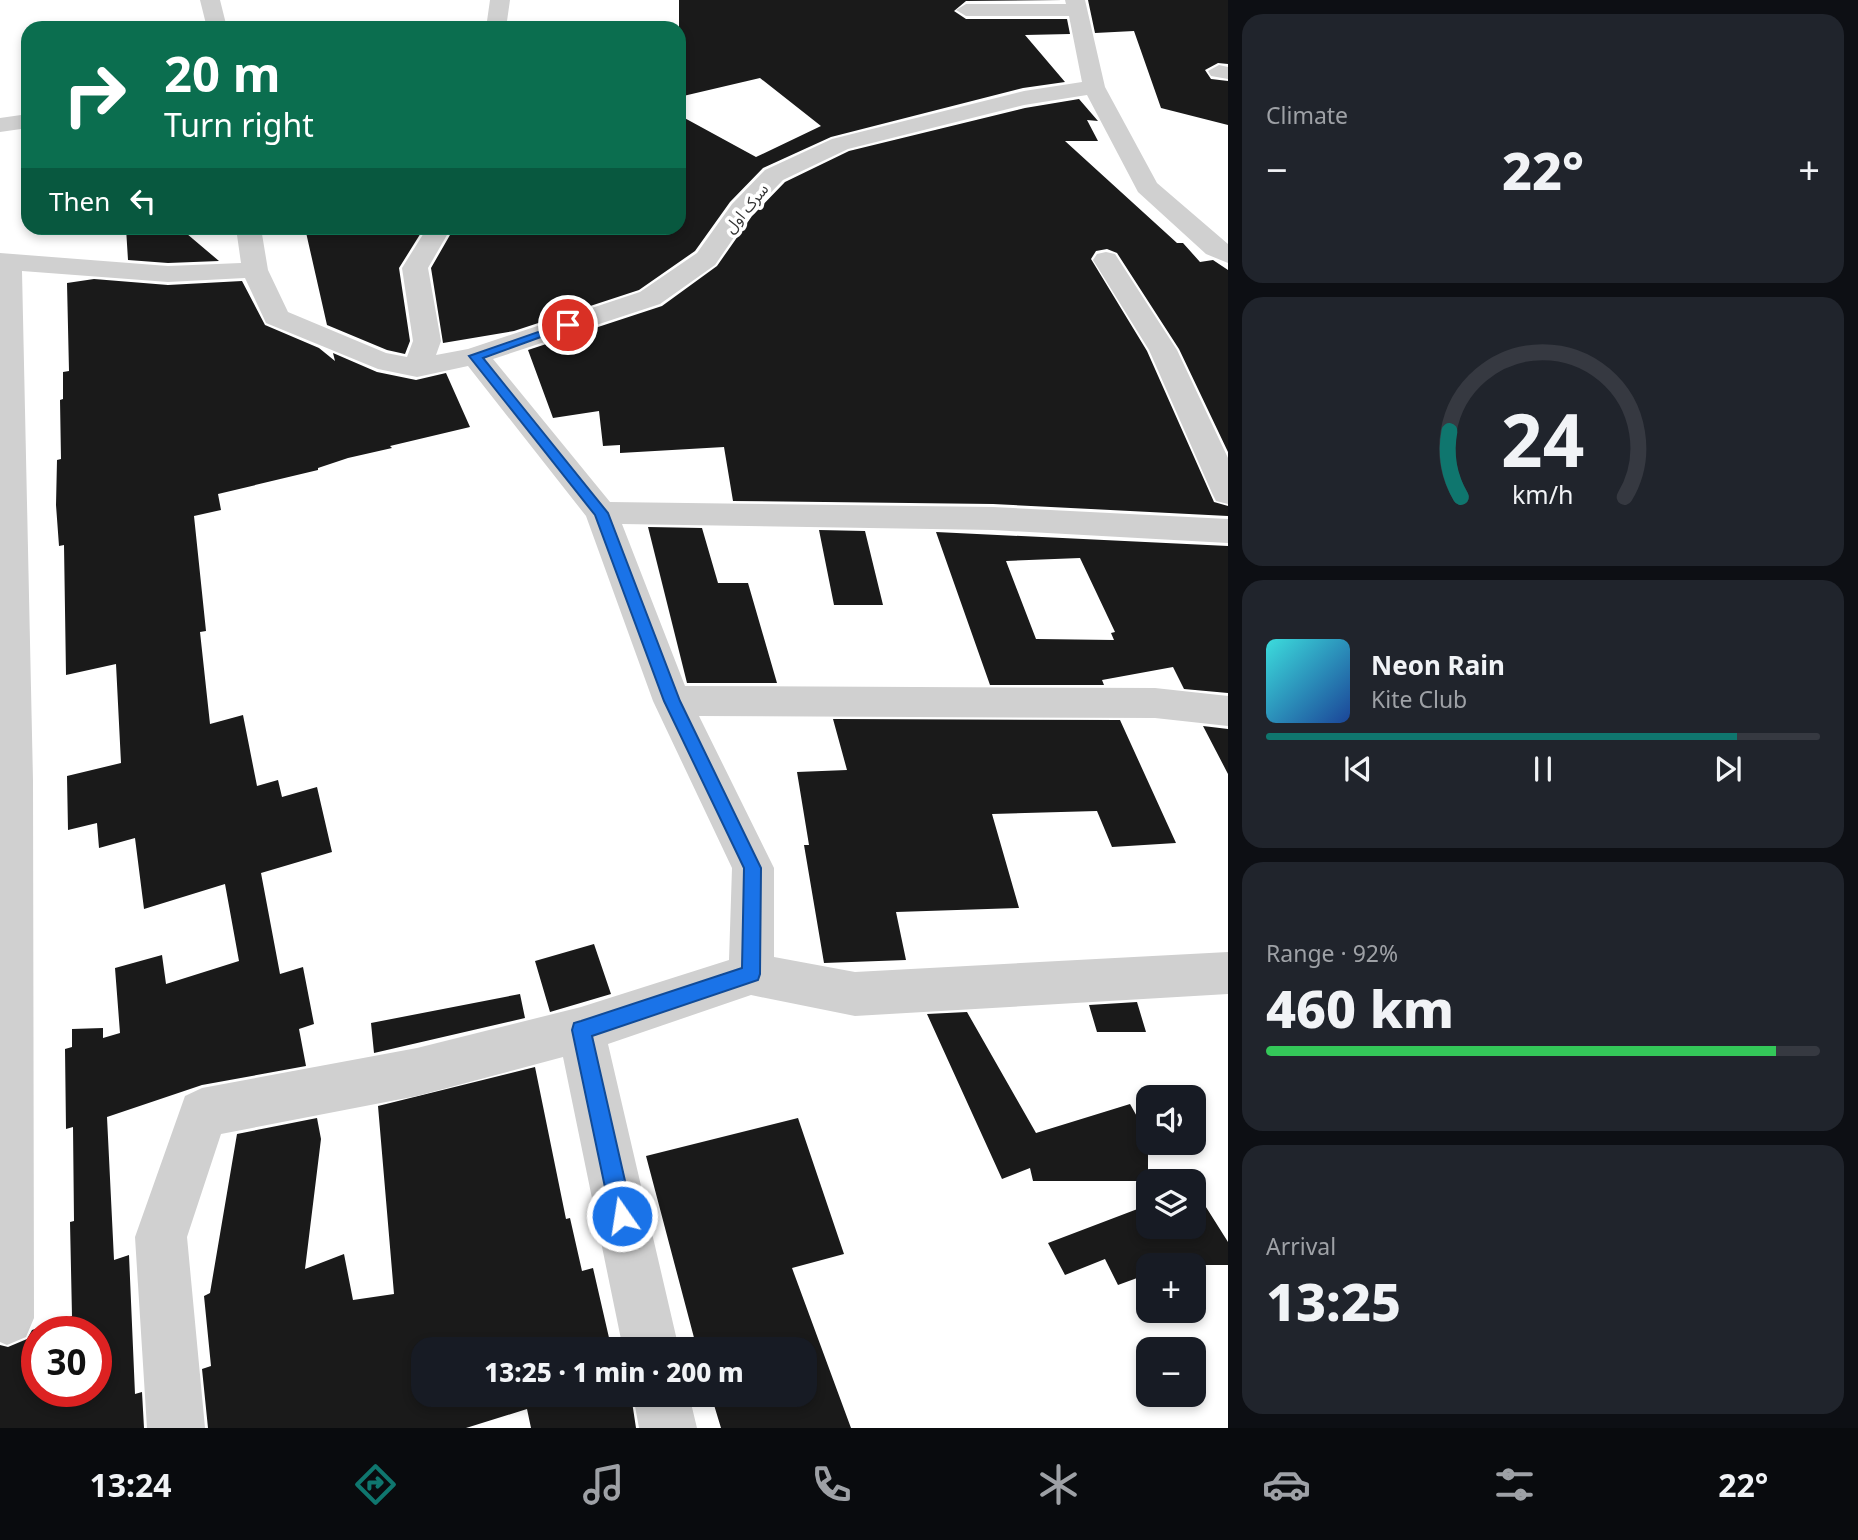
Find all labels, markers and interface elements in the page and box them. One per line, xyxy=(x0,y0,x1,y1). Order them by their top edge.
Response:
text: 20 m xyxy=(164,40,281,106)
icon: right xyxy=(49,49,140,140)
text: Climate xyxy=(1266,99,1348,131)
text: Turn right xyxy=(164,103,314,146)
text: 22° xyxy=(1502,134,1584,205)
text: − xyxy=(1266,143,1288,195)
text: + xyxy=(1798,143,1820,195)
street label: سرک اول xyxy=(719,179,773,237)
icon: left xyxy=(124,182,162,220)
text: Then xyxy=(49,183,110,219)
pin xyxy=(538,295,598,355)
icon: arrive xyxy=(549,306,587,344)
text: 24 xyxy=(1501,390,1585,489)
text: km/h xyxy=(1512,477,1574,511)
text: Neon Rain xyxy=(1371,647,1505,683)
text: Kite Club xyxy=(1371,683,1467,715)
icon: previous xyxy=(1339,750,1377,788)
icon: pause xyxy=(1524,750,1562,788)
icon: next xyxy=(1709,750,1747,788)
text: Range · 92% xyxy=(1266,937,1398,969)
text: 460 km xyxy=(1266,972,1454,1043)
map controls xyxy=(1136,1085,1206,1407)
button: sound xyxy=(1136,1085,1206,1155)
button: layers xyxy=(1136,1169,1206,1239)
position arrow xyxy=(585,1179,659,1253)
text: Arrival xyxy=(1266,1230,1336,1262)
button: + xyxy=(1136,1253,1206,1323)
text: 13:25 xyxy=(1266,1265,1401,1336)
speed limit sign: 30 xyxy=(21,1316,112,1407)
button: − xyxy=(1136,1337,1206,1407)
text: 13:25 · 1 min · 200 m xyxy=(484,1354,744,1390)
icon: directions xyxy=(351,1460,400,1509)
icon: music xyxy=(579,1460,628,1509)
icon: phone xyxy=(807,1460,856,1509)
icon: climate xyxy=(1034,1460,1083,1509)
icon: car xyxy=(1262,1460,1311,1509)
icon: filters xyxy=(1490,1460,1539,1509)
text: 13:24 xyxy=(89,1463,172,1506)
text: 22° xyxy=(1718,1463,1768,1506)

